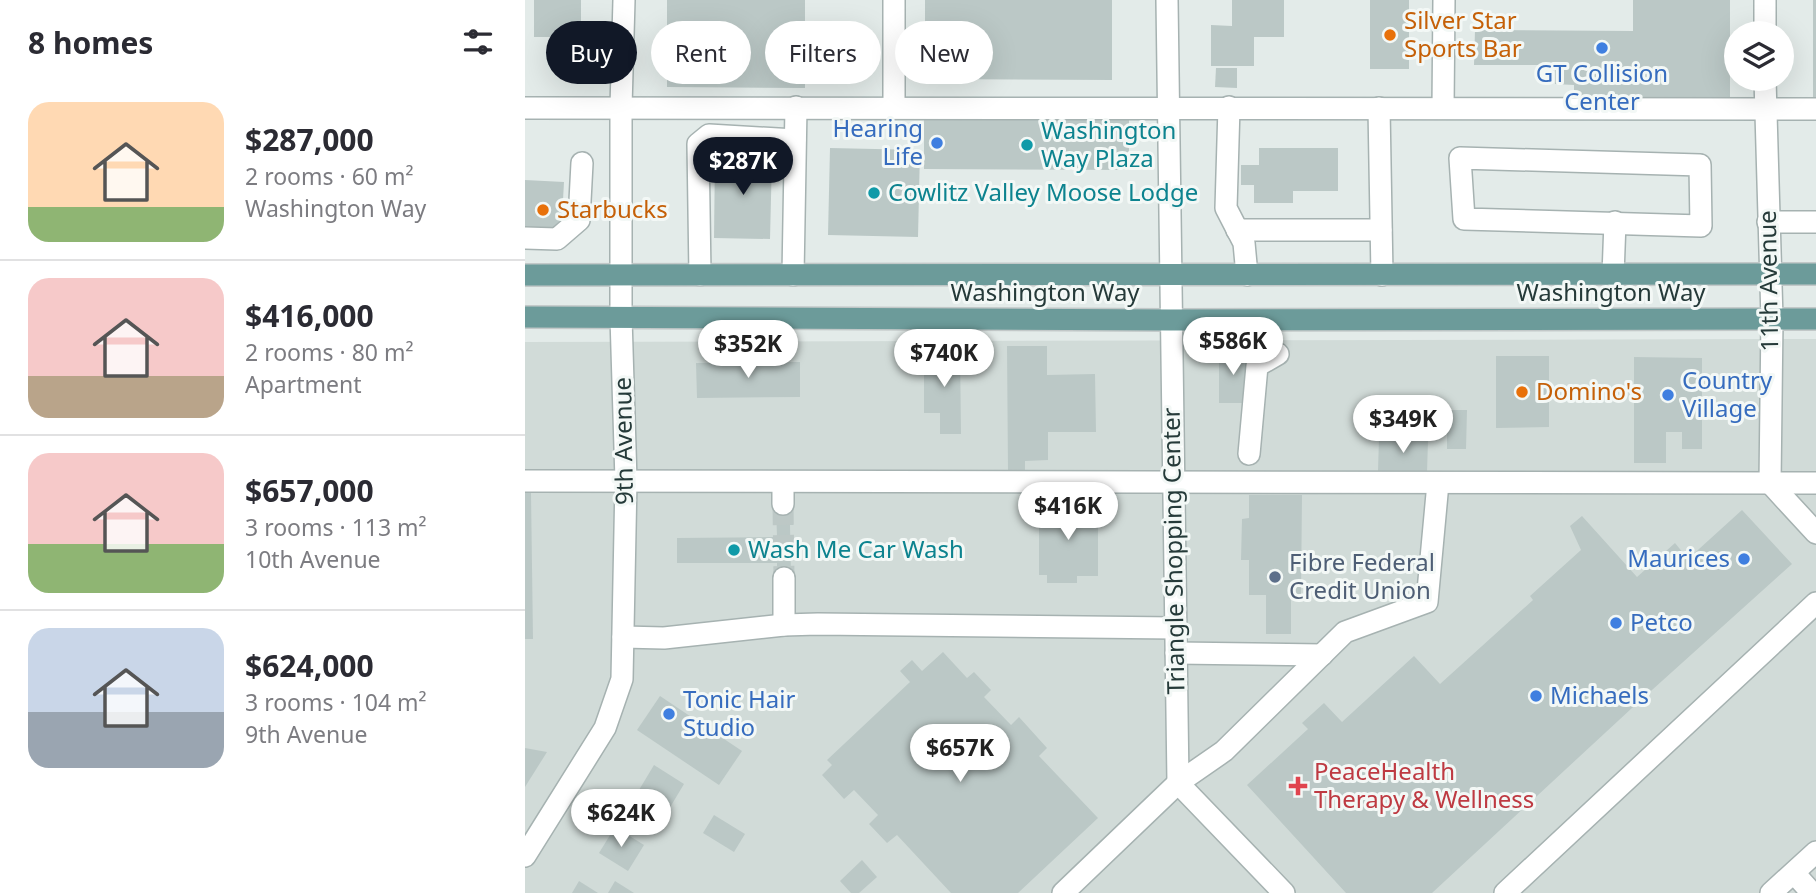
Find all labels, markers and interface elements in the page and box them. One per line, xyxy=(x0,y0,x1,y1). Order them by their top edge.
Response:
place label: Silver Star Sports Bar xyxy=(1404,3,1522,64)
chip: Buy xyxy=(546,21,637,84)
chip: Rent xyxy=(651,21,751,84)
chip: Filters xyxy=(765,21,881,84)
chip: New xyxy=(895,21,993,84)
map controls xyxy=(1724,21,1794,91)
button: layers xyxy=(1724,21,1794,91)
text: 8 homes xyxy=(28,22,153,63)
icon: filters xyxy=(459,23,497,61)
marker: Silver Star Sports Bar xyxy=(1382,27,1398,43)
marker: GT Collision Center xyxy=(1594,40,1610,56)
place label: GT Collision Center xyxy=(1536,56,1668,117)
place label: Hearing Life xyxy=(833,111,923,172)
place label: Washington Way Plaza xyxy=(1041,113,1176,174)
text: $287,000 xyxy=(245,119,374,160)
icon: home xyxy=(84,130,168,214)
marker: Hearing Life xyxy=(929,135,945,151)
marker: Washington Way Plaza xyxy=(1019,137,1035,153)
pin: $287K xyxy=(694,138,792,197)
text: $287K xyxy=(709,144,777,176)
text: 2 rooms · 60 m² xyxy=(245,160,414,192)
place label: Cowlitz Valley Moose Lodge xyxy=(888,175,1198,208)
marker: Cowlitz Valley Moose Lodge xyxy=(866,185,882,201)
text: Washington Way xyxy=(245,192,426,224)
place label: Starbucks xyxy=(557,192,668,225)
marker: Starbucks xyxy=(535,202,551,218)
street label: 11th Avenue xyxy=(1750,210,1785,352)
street label: Washington Way xyxy=(950,275,1140,308)
street label: Washington Way xyxy=(1516,275,1706,308)
text: $416,000 xyxy=(245,295,374,336)
icon: home xyxy=(84,306,168,390)
pin: $586K xyxy=(1184,318,1282,377)
pin: $352K xyxy=(699,320,797,380)
text: $586K xyxy=(1199,324,1267,356)
text: $352K xyxy=(714,327,782,359)
pin: $740K xyxy=(895,330,993,389)
text: 2 rooms · 80 m² xyxy=(245,336,414,368)
text: $740K xyxy=(910,336,978,368)
place label: Country Village xyxy=(1682,363,1773,424)
text: Apartment xyxy=(245,368,362,400)
place label: Domino's xyxy=(1536,374,1642,407)
street label: 9th Avenue xyxy=(605,377,640,505)
marker: Domino's xyxy=(1514,384,1530,400)
marker: Country Village xyxy=(1660,387,1676,403)
pin: $349K xyxy=(1354,396,1452,455)
text: $349K xyxy=(1369,402,1437,434)
street label: Triangle Shopping Center xyxy=(1153,407,1192,695)
text: $657,000 xyxy=(245,470,374,511)
icon: home xyxy=(84,481,168,565)
pin: $416K xyxy=(1019,482,1117,542)
text: $416K xyxy=(1034,489,1102,521)
text: 3 rooms · 113 m² xyxy=(245,511,427,543)
place label: Wash Me Car Wash xyxy=(748,532,964,565)
place label: Maurices xyxy=(1627,541,1730,574)
marker: Wash Me Car Wash xyxy=(726,542,742,558)
text: 10th Avenue xyxy=(245,543,381,575)
place label: Fibre Federal Credit Union xyxy=(1289,545,1435,606)
marker: Maurices xyxy=(1736,551,1752,567)
marker: Fibre Federal Credit Union xyxy=(1267,569,1283,585)
place label: Petco xyxy=(1630,605,1693,638)
marker: Petco xyxy=(1608,615,1624,631)
text: $624,000 xyxy=(245,645,374,686)
icon: home xyxy=(84,656,168,740)
place label: Michaels xyxy=(1550,678,1649,711)
place label: Tonic Hair Studio xyxy=(683,682,795,743)
text: 3 rooms · 104 m² xyxy=(245,686,427,718)
marker: Michaels xyxy=(1528,688,1544,704)
marker: Tonic Hair Studio xyxy=(661,706,677,722)
text: 9th Avenue xyxy=(245,718,367,750)
pin: $657K xyxy=(911,724,1009,784)
text: $657K xyxy=(926,731,994,763)
place label: PeaceHealth Therapy & Wellness xyxy=(1314,754,1534,815)
marker: PeaceHealth Therapy & Wellness xyxy=(1288,776,1308,796)
pin: $624K xyxy=(572,790,670,849)
text: $624K xyxy=(587,796,655,828)

